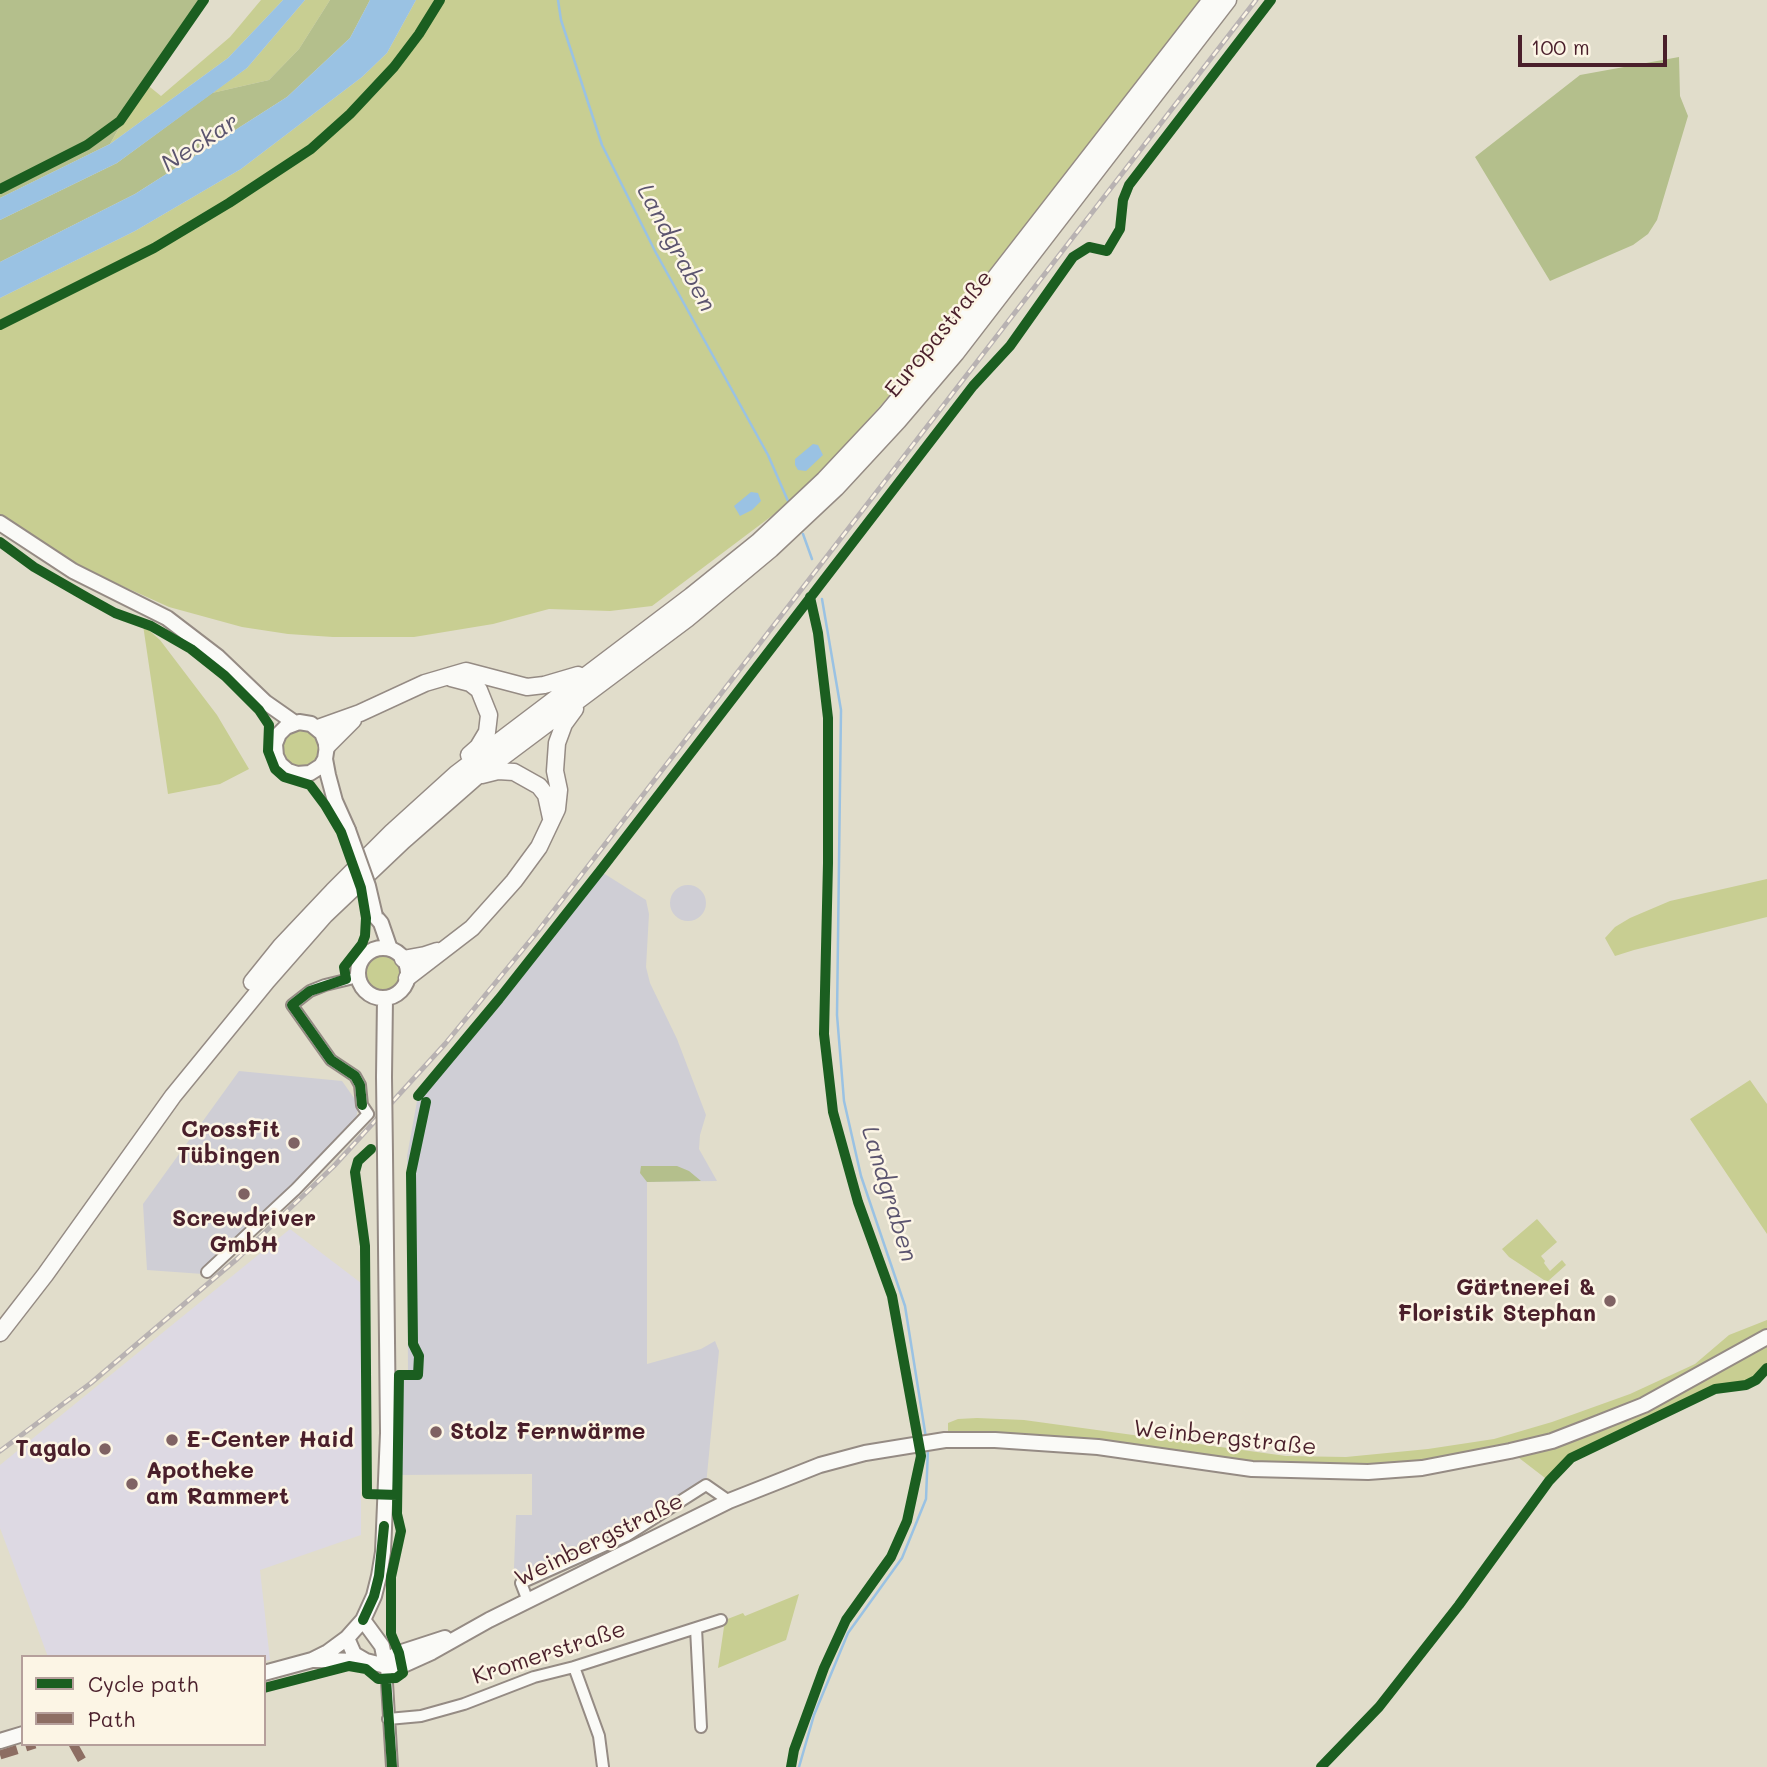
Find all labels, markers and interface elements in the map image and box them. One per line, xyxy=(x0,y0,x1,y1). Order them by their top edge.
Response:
scale bar xyxy=(1522,21,1671,65)
text: 100 m xyxy=(1531,33,1590,60)
water label: Neckar xyxy=(156,107,244,179)
water label: Landgraben xyxy=(630,179,722,317)
street label: Europastraße xyxy=(879,265,999,403)
place label: CrossFit Tübingen xyxy=(177,1116,280,1170)
water label: Landgraben xyxy=(855,1123,923,1265)
marker: CrossFit Tübingen xyxy=(286,1135,302,1151)
marker: Screwdriver GmbH xyxy=(236,1186,252,1202)
place label: Screwdriver GmbH xyxy=(172,1205,316,1259)
place label: Gärtnerei & Floristik Stephan xyxy=(1398,1274,1596,1328)
marker: Gärtnerei & Floristik Stephan xyxy=(1602,1293,1618,1309)
street label: Weinbergstraße xyxy=(1132,1415,1318,1461)
place label: Stolz Fernwärme xyxy=(450,1418,645,1446)
marker: Stolz Fernwärme xyxy=(428,1424,444,1440)
place label: E-Center Haid xyxy=(186,1426,354,1454)
marker: E-Center Haid xyxy=(164,1432,180,1448)
place label: Tagalo xyxy=(15,1435,91,1463)
marker: Tagalo xyxy=(97,1441,113,1457)
place label: Apotheke am Rammert xyxy=(146,1457,289,1511)
marker: Apotheke am Rammert xyxy=(124,1476,140,1492)
street label: Weinbergstraße xyxy=(510,1487,688,1593)
street label: Kromerstraße xyxy=(469,1615,629,1691)
legend xyxy=(21,1655,266,1746)
text: Cycle path xyxy=(88,1670,198,1697)
text: Path xyxy=(88,1705,135,1732)

